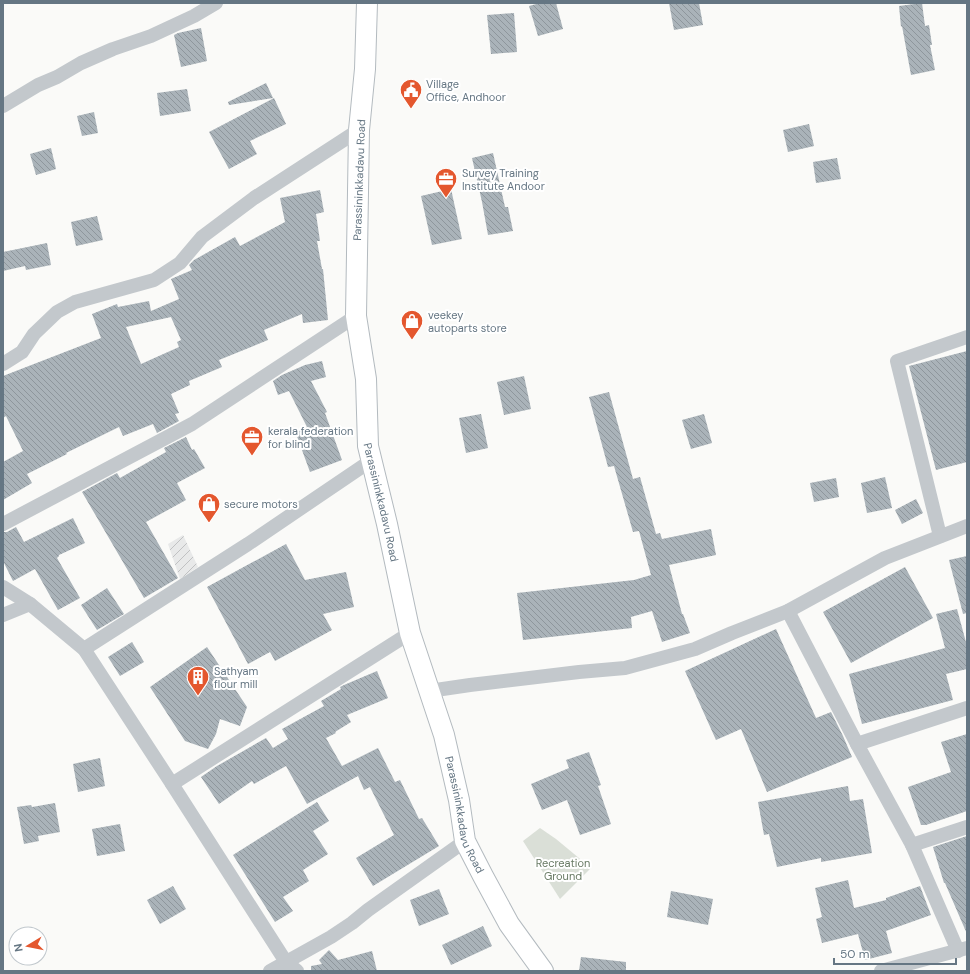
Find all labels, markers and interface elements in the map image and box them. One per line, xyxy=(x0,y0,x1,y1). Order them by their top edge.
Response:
public building icon: Village Office, Andhoor xyxy=(398,77,424,110)
place label: Village Office, Andhoor xyxy=(426,77,506,104)
street label: Parassininkkadavu Road xyxy=(350,119,368,241)
office icon: Survey Training Institute Andoor xyxy=(433,166,459,199)
place label: Survey Training Institute Andoor xyxy=(462,166,545,193)
shop icon: veekey autoparts store xyxy=(399,308,425,341)
place label: veekey autoparts store xyxy=(428,308,507,335)
office icon: kerala federation for blind xyxy=(239,424,265,457)
place label: kerala federation for blind xyxy=(268,424,353,451)
street label: Parassininkkadavu Road xyxy=(360,441,402,563)
shop icon: secure motors xyxy=(196,491,222,524)
place label: secure motors xyxy=(224,497,298,511)
building icon: Sathyam flour mill xyxy=(185,664,211,697)
place label: Sathyam flour mill xyxy=(214,664,258,691)
street label: Parassininkkadavu Road xyxy=(442,755,487,876)
park label: Recreation Ground xyxy=(536,856,590,883)
north arrow xyxy=(8,926,48,966)
scale bar xyxy=(834,940,956,966)
text: N xyxy=(11,943,26,953)
text: 50 m xyxy=(840,946,869,962)

